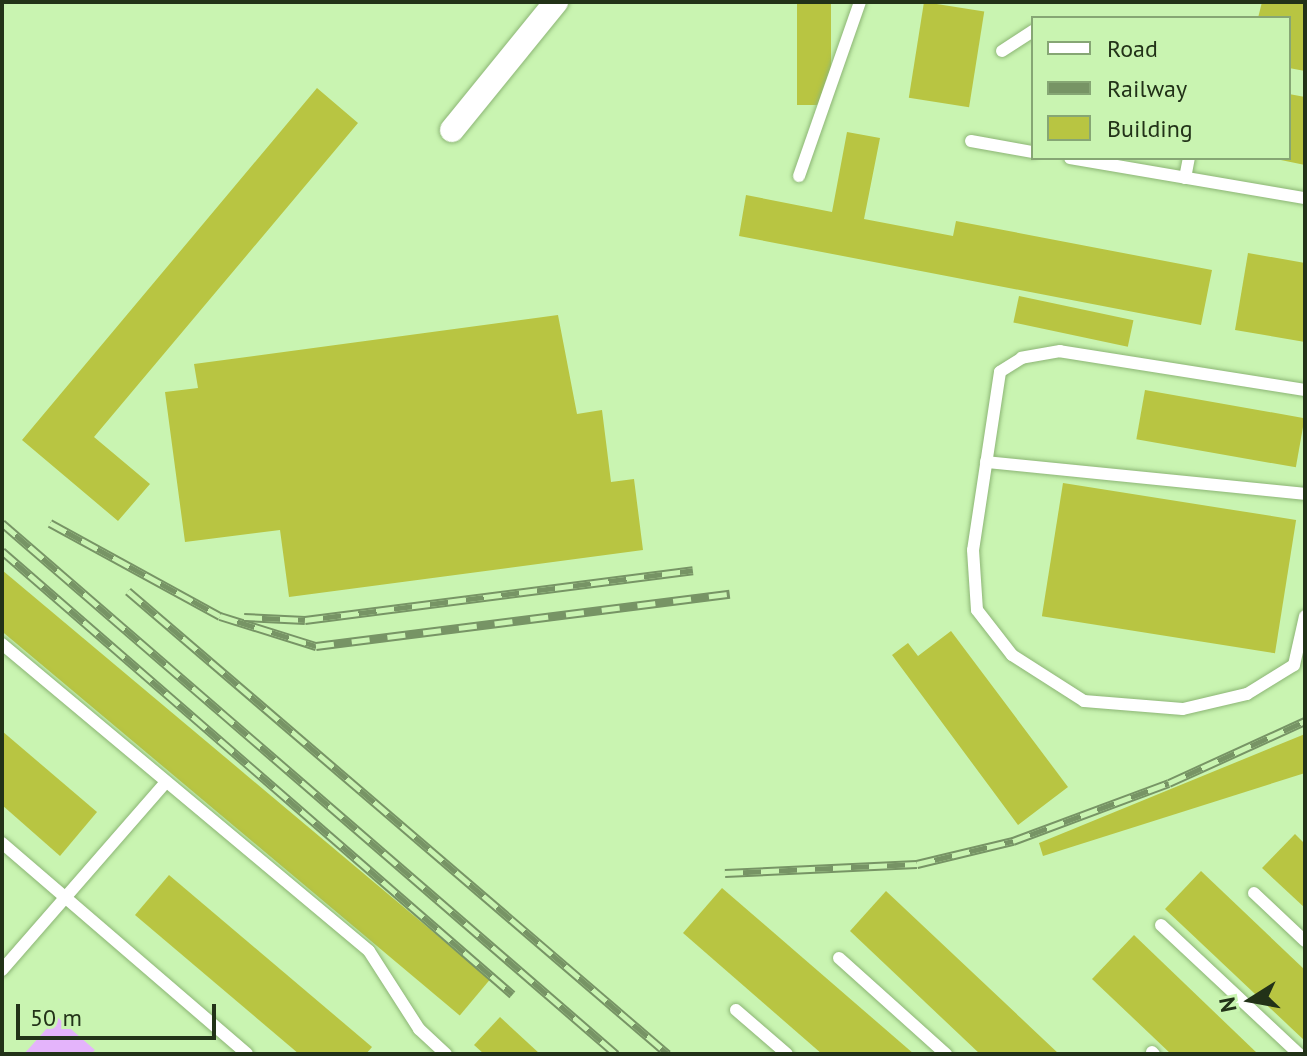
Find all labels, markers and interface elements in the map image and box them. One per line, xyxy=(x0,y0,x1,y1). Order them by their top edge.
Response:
legend xyxy=(1031,16,1291,160)
text: Road xyxy=(1107,33,1158,64)
text: Railway xyxy=(1107,73,1187,104)
text: Building xyxy=(1107,113,1193,144)
north arrow xyxy=(1211,960,1291,1040)
scale bar xyxy=(20,988,220,1038)
text: N xyxy=(1212,995,1243,1014)
text: 50 m xyxy=(30,1002,82,1033)

